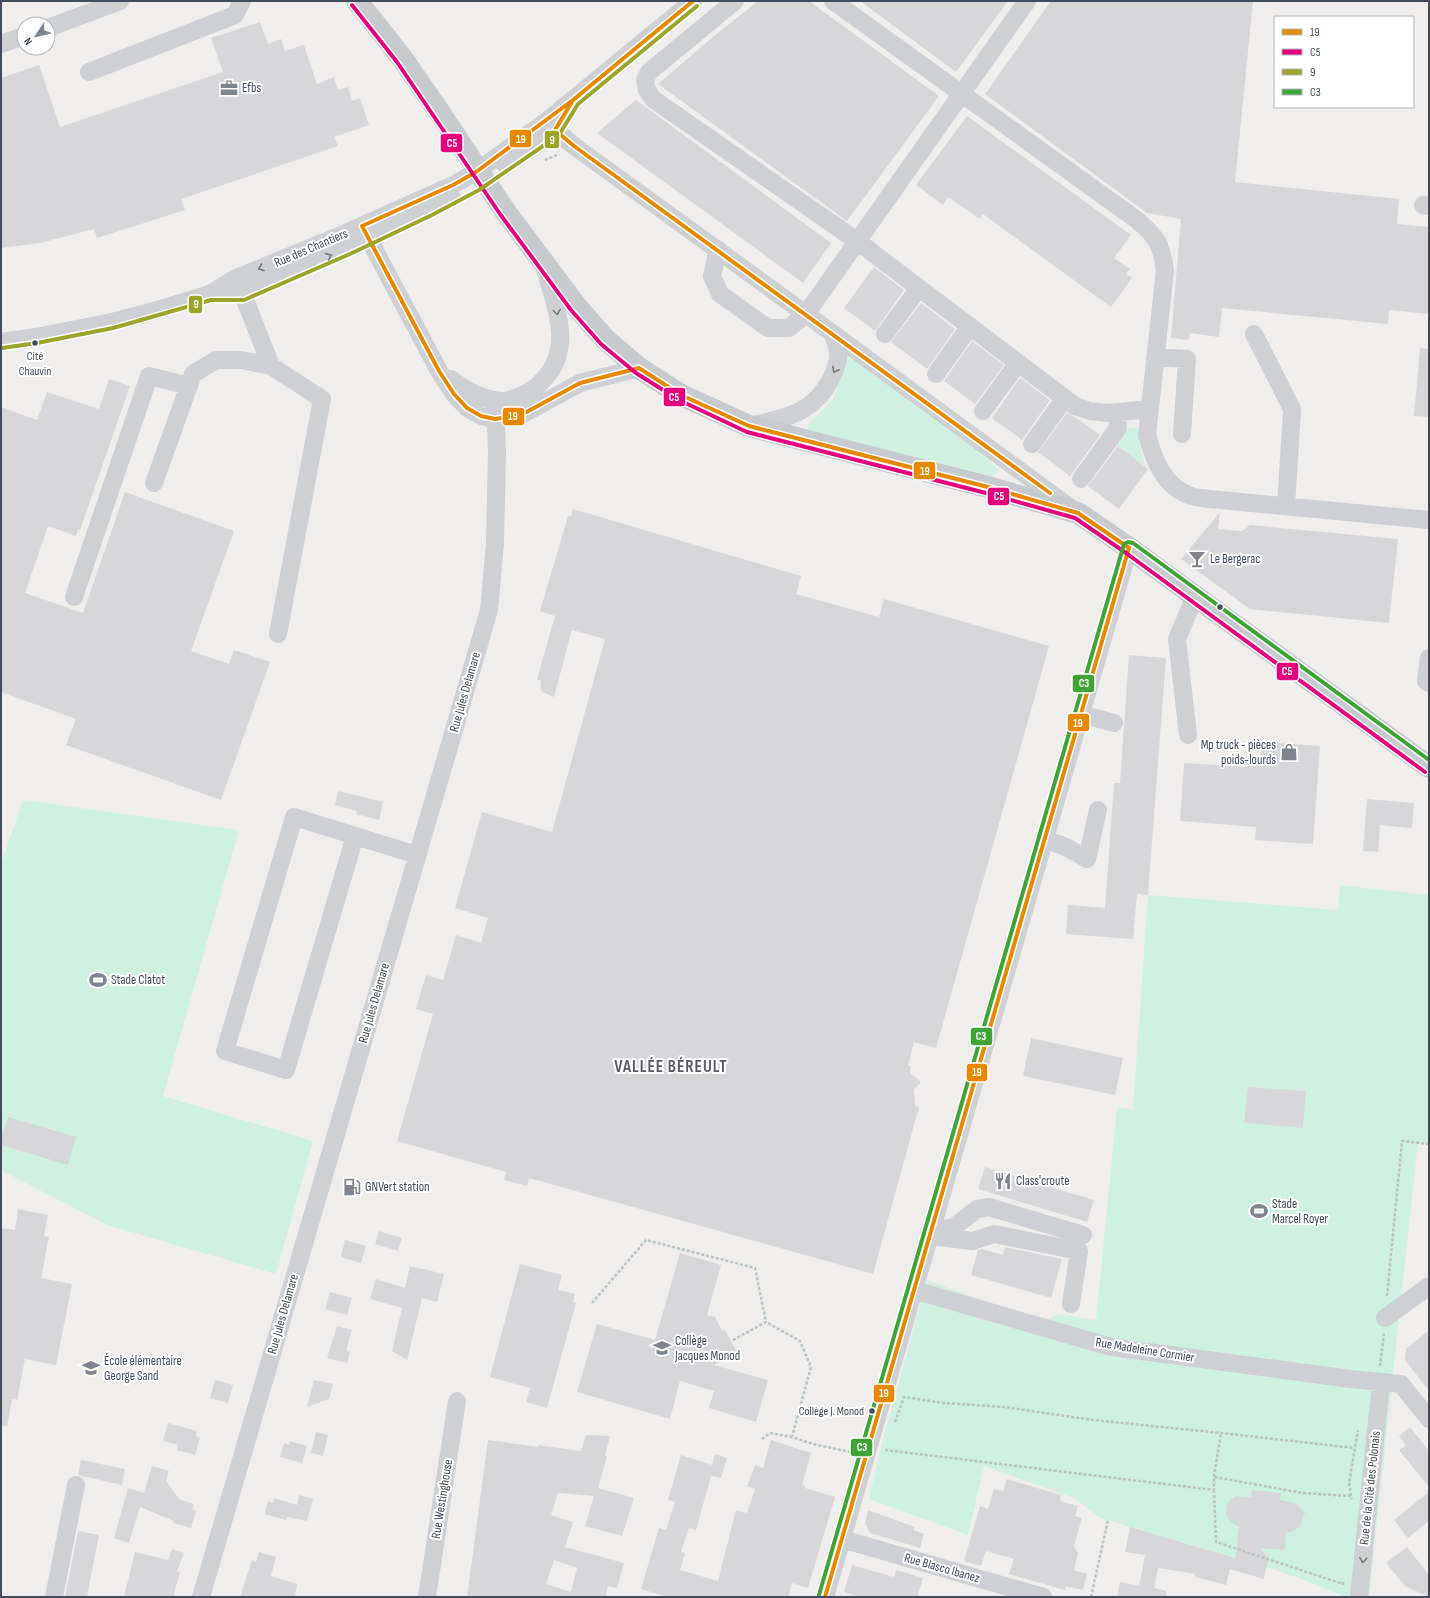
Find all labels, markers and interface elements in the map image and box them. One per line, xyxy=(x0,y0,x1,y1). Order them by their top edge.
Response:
north arrow xyxy=(16,16,56,56)
legend xyxy=(1274,16,1414,108)
text: 19 xyxy=(1310,25,1320,40)
text: N xyxy=(21,35,35,48)
text: C5 xyxy=(1310,45,1321,60)
text: 9 xyxy=(1310,65,1315,80)
office icon: Efbs xyxy=(219,78,239,98)
place label: Efbs xyxy=(242,80,262,96)
text: C3 xyxy=(1310,85,1321,100)
line badge: 19 xyxy=(509,129,532,148)
line badge: 9 xyxy=(544,130,560,149)
line badge: C5 xyxy=(440,133,463,153)
text: 19 xyxy=(516,133,526,146)
text: 9 xyxy=(549,134,555,147)
text: C5 xyxy=(447,137,457,150)
street label: Rue des Chantiers xyxy=(272,225,351,271)
one-way arrow xyxy=(325,253,333,261)
one-way arrow xyxy=(258,264,265,272)
line badge: 9 xyxy=(188,295,203,314)
text: 9 xyxy=(193,298,199,311)
one-way arrow xyxy=(552,309,561,315)
marker: Cité Chauvin xyxy=(30,338,40,348)
place label: Cité Chauvin xyxy=(19,349,51,379)
one-way arrow xyxy=(832,365,840,373)
line badge: C5 xyxy=(663,387,686,407)
text: C5 xyxy=(669,391,679,404)
line badge: 19 xyxy=(502,407,525,426)
text: 19 xyxy=(508,410,518,423)
line badge: 19 xyxy=(913,461,936,480)
text: 19 xyxy=(920,465,930,478)
line badge: C5 xyxy=(987,487,1010,506)
text: C5 xyxy=(994,490,1004,503)
bar icon: Le Bergerac xyxy=(1187,549,1207,569)
place label: Le Bergerac xyxy=(1210,551,1260,567)
unlabelled marker xyxy=(1215,602,1225,612)
street label: Rue Jules Delamare xyxy=(446,650,484,734)
line badge: C5 xyxy=(1276,662,1299,681)
text: C5 xyxy=(1282,665,1292,678)
line badge: C3 xyxy=(1072,674,1095,693)
text: C3 xyxy=(1079,677,1089,690)
line badge: 19 xyxy=(1067,713,1090,732)
text: 19 xyxy=(1073,717,1083,730)
place label: Mp truck - pièces poids-lourds xyxy=(1201,737,1276,768)
shop icon: Mp truck - pièces poids-lourds xyxy=(1279,742,1299,762)
street label: Rue Jules Delamare xyxy=(355,961,393,1045)
sports icon: Stade Clatot xyxy=(88,970,108,990)
place label: Stade Clatot xyxy=(111,972,165,988)
line badge: C3 xyxy=(970,1027,993,1046)
text: C3 xyxy=(976,1030,986,1043)
district label: VALLÉE BÉREULT xyxy=(614,1057,728,1077)
line badge: 19 xyxy=(966,1063,988,1082)
text: 19 xyxy=(972,1066,982,1079)
restaurant icon: Class'croute xyxy=(993,1171,1013,1191)
place label: Class'croute xyxy=(1016,1173,1070,1189)
fuel station icon: GNVert station xyxy=(342,1177,362,1197)
place label: GNVert station xyxy=(365,1179,430,1195)
place label: Stade Marcel Royer xyxy=(1272,1196,1328,1227)
sports icon: Stade Marcel Royer xyxy=(1249,1201,1269,1221)
street label: Rue Jules Delamare xyxy=(264,1272,302,1356)
place label: Collège Jacques Monod xyxy=(674,1333,740,1364)
street label: Rue Madeleine Cormier xyxy=(1094,1334,1196,1366)
school or university icon: Collège Jacques Monod xyxy=(652,1338,672,1358)
place label: École élémentaire George Sand xyxy=(104,1353,182,1384)
school or university icon: École élémentaire George Sand xyxy=(81,1358,101,1378)
line badge: 19 xyxy=(873,1384,895,1403)
text: 19 xyxy=(879,1387,889,1400)
place label: Collège J. Monod xyxy=(799,1404,864,1419)
marker: Collège J. Monod xyxy=(867,1406,877,1416)
street label: Rue de la Cité des Polonais xyxy=(1356,1430,1384,1546)
line badge: C3 xyxy=(850,1438,873,1457)
text: C3 xyxy=(857,1441,867,1454)
street label: Rue Westinghouse xyxy=(428,1458,456,1540)
street label: Rue Blasco Ibanez xyxy=(902,1550,982,1586)
one-way arrow xyxy=(1358,1557,1367,1564)

